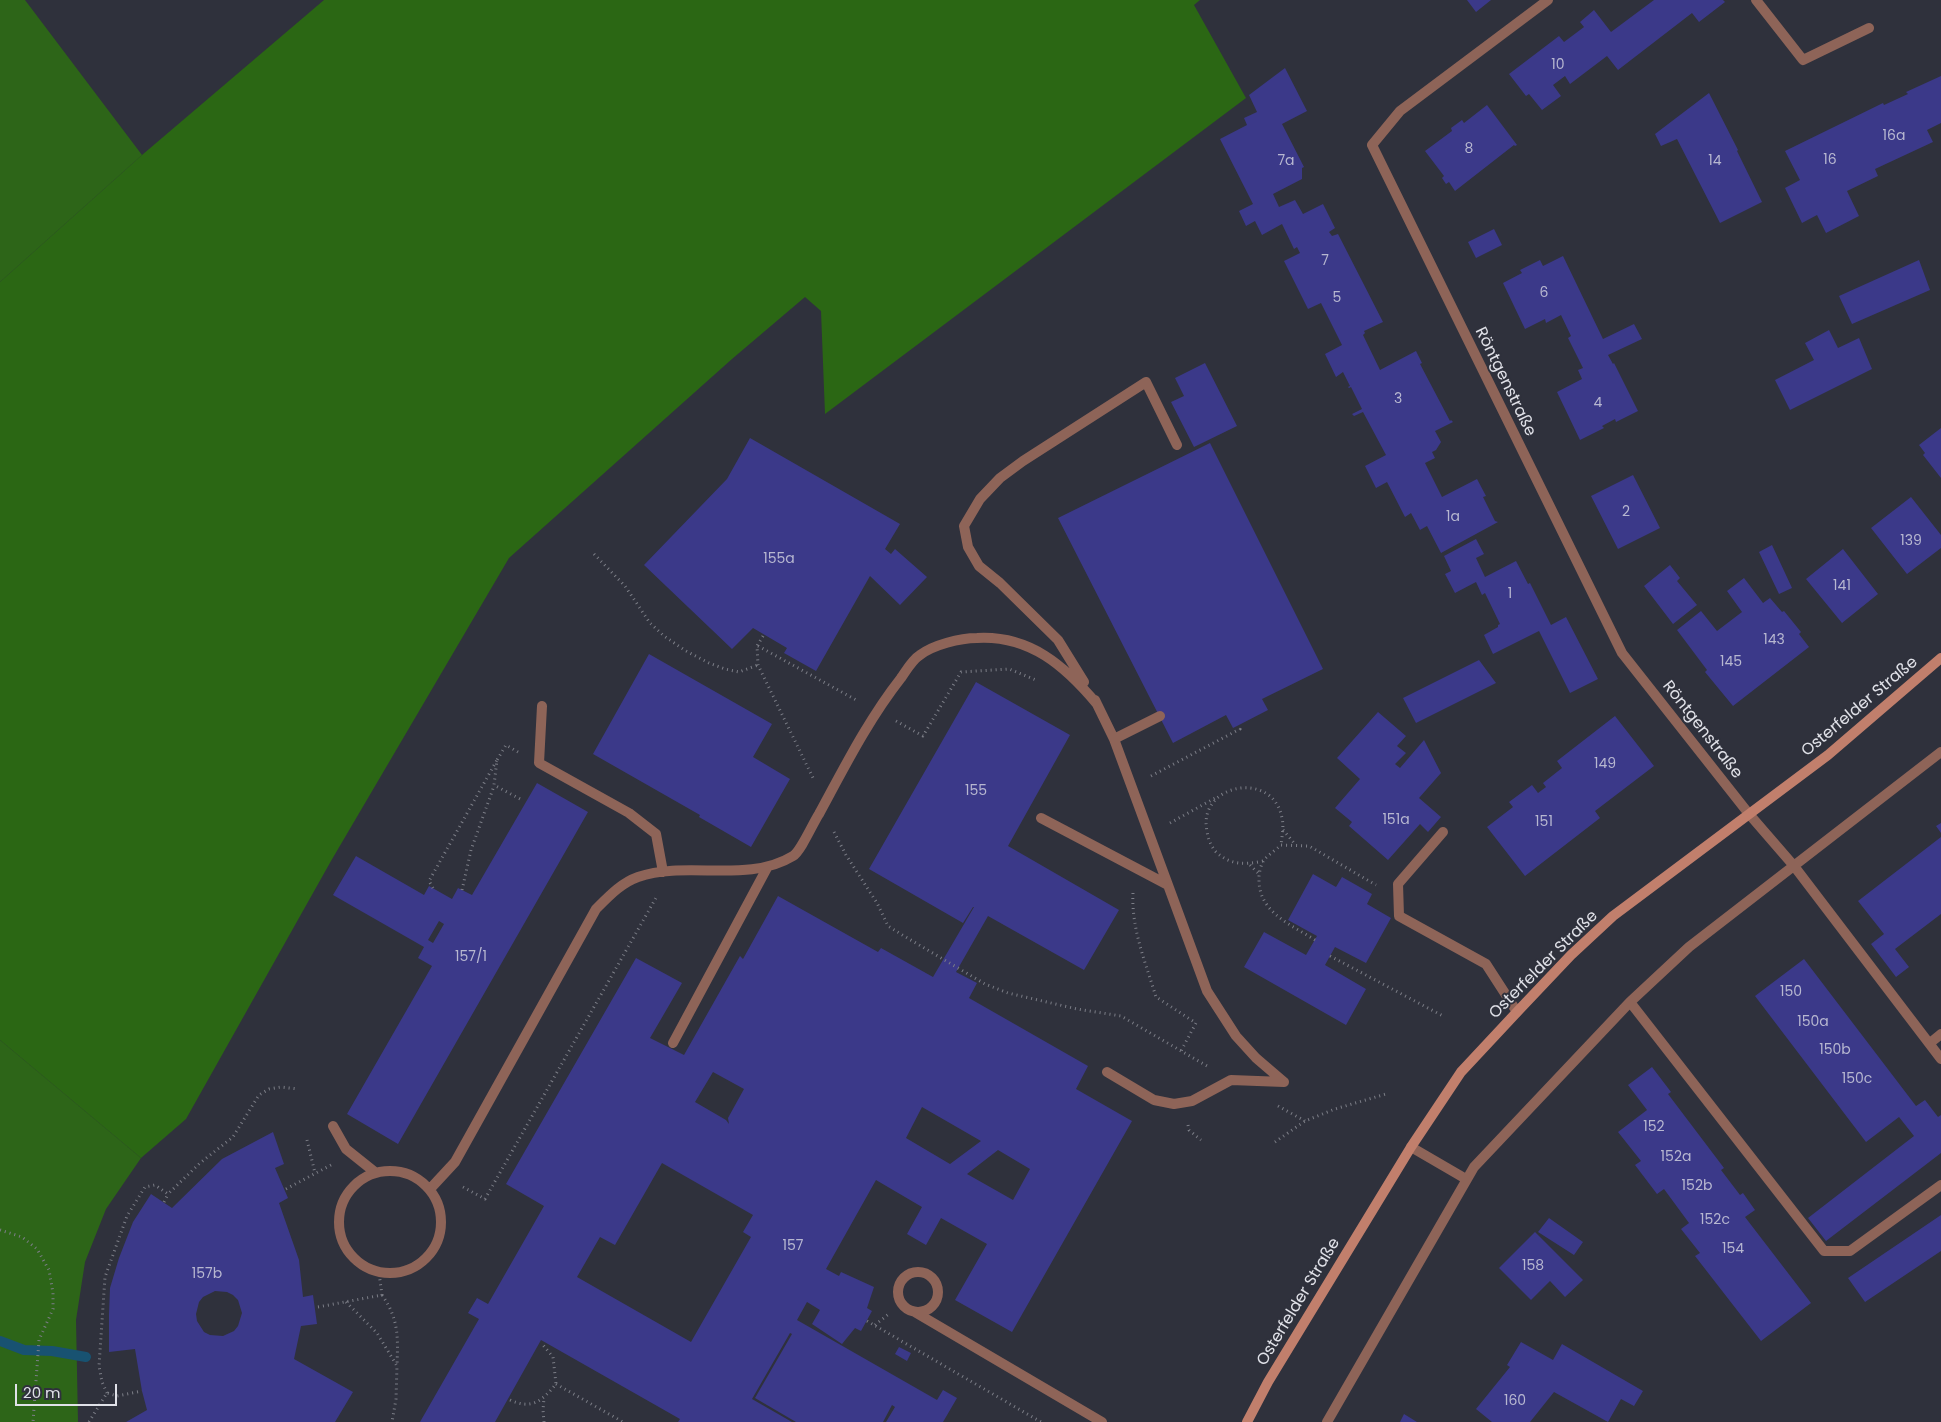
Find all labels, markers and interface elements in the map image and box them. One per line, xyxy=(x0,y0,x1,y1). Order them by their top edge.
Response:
house number: 10 xyxy=(1551,57,1565,73)
house number: 16a xyxy=(1883,128,1905,144)
house number: 8 xyxy=(1465,141,1473,157)
house number: 16 xyxy=(1823,152,1837,168)
house number: 7a xyxy=(1277,153,1295,169)
house number: 14 xyxy=(1708,153,1722,169)
house number: 7 xyxy=(1321,253,1329,269)
house number: 6 xyxy=(1540,285,1548,301)
house number: 5 xyxy=(1333,290,1341,306)
street label: Röntgenstraße xyxy=(1470,324,1540,440)
house number: 3 xyxy=(1394,391,1402,407)
house number: 4 xyxy=(1594,395,1602,411)
house number: 2 xyxy=(1622,504,1630,520)
house number: 1a xyxy=(1446,509,1460,525)
house number: 139 xyxy=(1900,533,1922,549)
house number: 155a xyxy=(763,551,795,567)
house number: 141 xyxy=(1833,578,1851,594)
house number: 1 xyxy=(1508,586,1512,602)
house number: 143 xyxy=(1763,632,1785,648)
street label: Osterfelder Straße xyxy=(1798,653,1922,761)
house number: 145 xyxy=(1720,654,1742,670)
street label: Röntgenstraße xyxy=(1658,677,1746,783)
house number: 149 xyxy=(1594,756,1616,772)
house number: 155 xyxy=(965,783,987,799)
house number: 151a xyxy=(1382,812,1410,828)
house number: 151 xyxy=(1535,814,1553,830)
street label: Osterfelder Straße xyxy=(1486,907,1602,1023)
house number: 157/1 xyxy=(455,949,487,965)
house number: 150 xyxy=(1780,984,1802,1000)
house number: 150a xyxy=(1797,1014,1829,1030)
house number: 150b xyxy=(1819,1042,1851,1058)
house number: 150c xyxy=(1842,1071,1872,1087)
house number: 152 xyxy=(1643,1119,1665,1135)
house number: 152a xyxy=(1661,1149,1691,1165)
house number: 152b xyxy=(1682,1178,1712,1194)
house number: 152c xyxy=(1700,1212,1730,1228)
street label: Osterfelder Straße xyxy=(1253,1235,1345,1369)
house number: 157 xyxy=(783,1238,803,1254)
house number: 154 xyxy=(1722,1241,1744,1257)
house number: 158 xyxy=(1522,1258,1544,1274)
house number: 157b xyxy=(192,1266,222,1282)
scale bar xyxy=(18,1374,120,1406)
text: 20 m xyxy=(23,1382,61,1403)
house number: 160 xyxy=(1504,1393,1526,1409)

